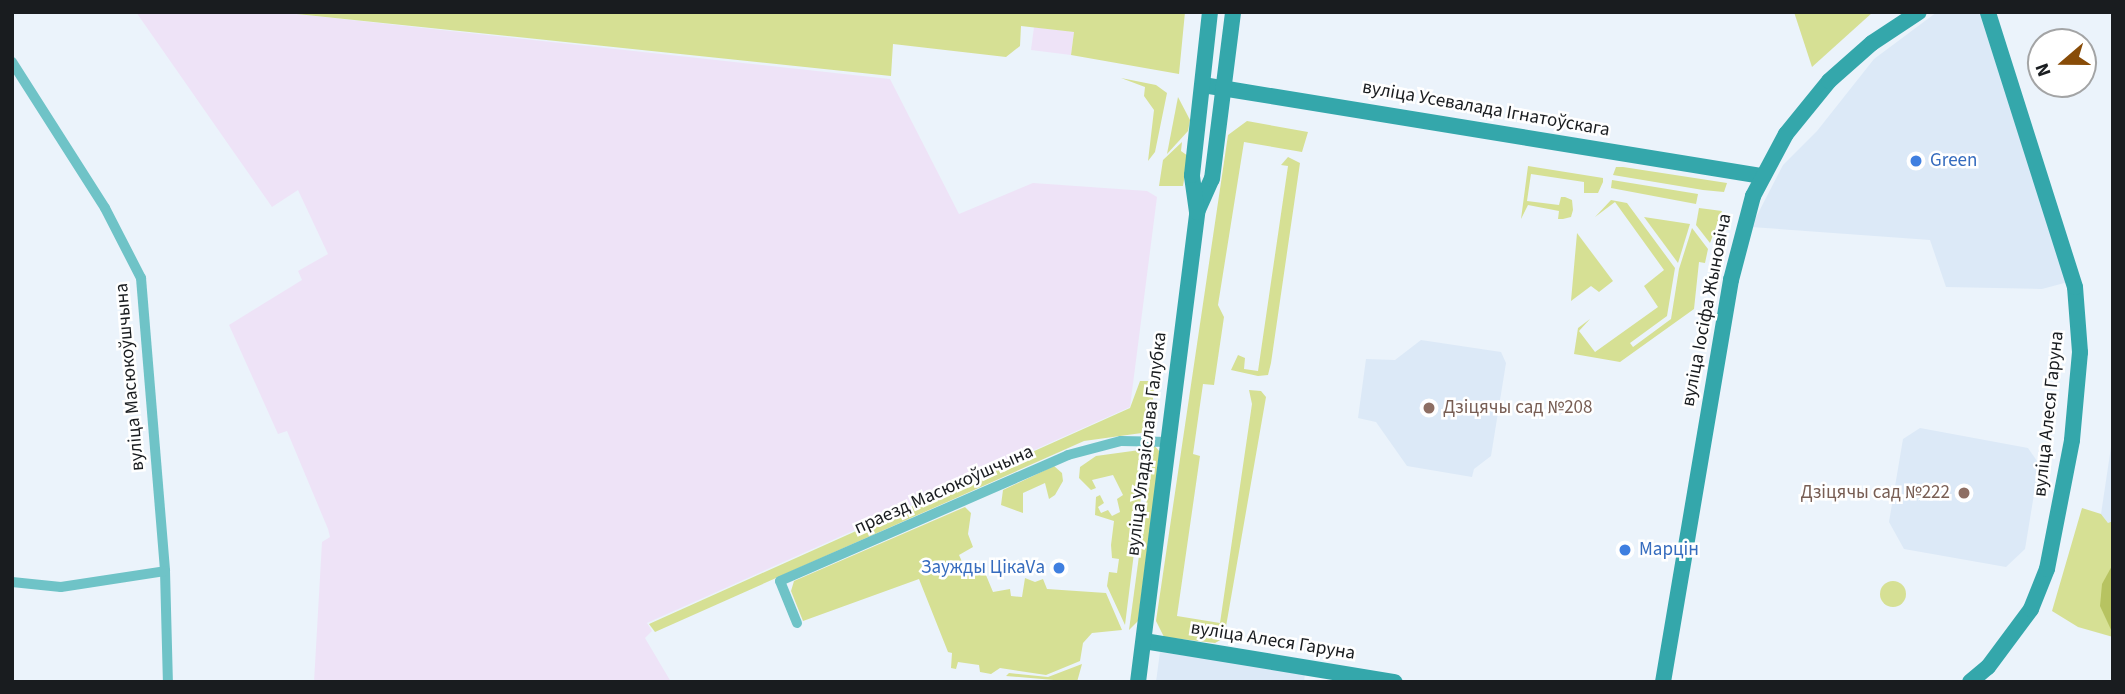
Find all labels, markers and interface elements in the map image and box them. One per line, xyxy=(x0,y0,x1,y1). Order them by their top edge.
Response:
north arrow xyxy=(2027,28,2097,98)
text: N xyxy=(2029,59,2059,80)
street label: вуліца Усевалада Ігнатоўскага xyxy=(1361,76,1611,142)
place label: Green xyxy=(1930,150,1977,172)
marker: Green xyxy=(1908,153,1924,169)
street label: вуліца Іосіфа Жыновіча xyxy=(1677,212,1737,408)
street label: вуліца Масюкоўшчына xyxy=(110,282,150,472)
street label: вуліца Алеся Гаруна xyxy=(2029,330,2069,498)
street label: вуліца Уладзіслава Галубка xyxy=(1122,331,1172,557)
place label: Дзіцячы сад №208 xyxy=(1443,397,1592,419)
marker: Дзіцячы сад №208 xyxy=(1421,400,1437,416)
street label: праезд Масюкоўшчына xyxy=(851,440,1037,540)
place label: Дзіцячы сад №222 xyxy=(1801,482,1950,504)
marker: Дзіцячы сад №222 xyxy=(1956,485,1972,501)
place label: Марцін xyxy=(1639,539,1699,561)
marker: Марцін xyxy=(1617,542,1633,558)
place label: Заужды ЦікаVа xyxy=(921,557,1045,579)
marker: Заужды ЦікаVа xyxy=(1051,560,1067,576)
street label: вуліца Алеся Гаруна xyxy=(1189,617,1357,665)

